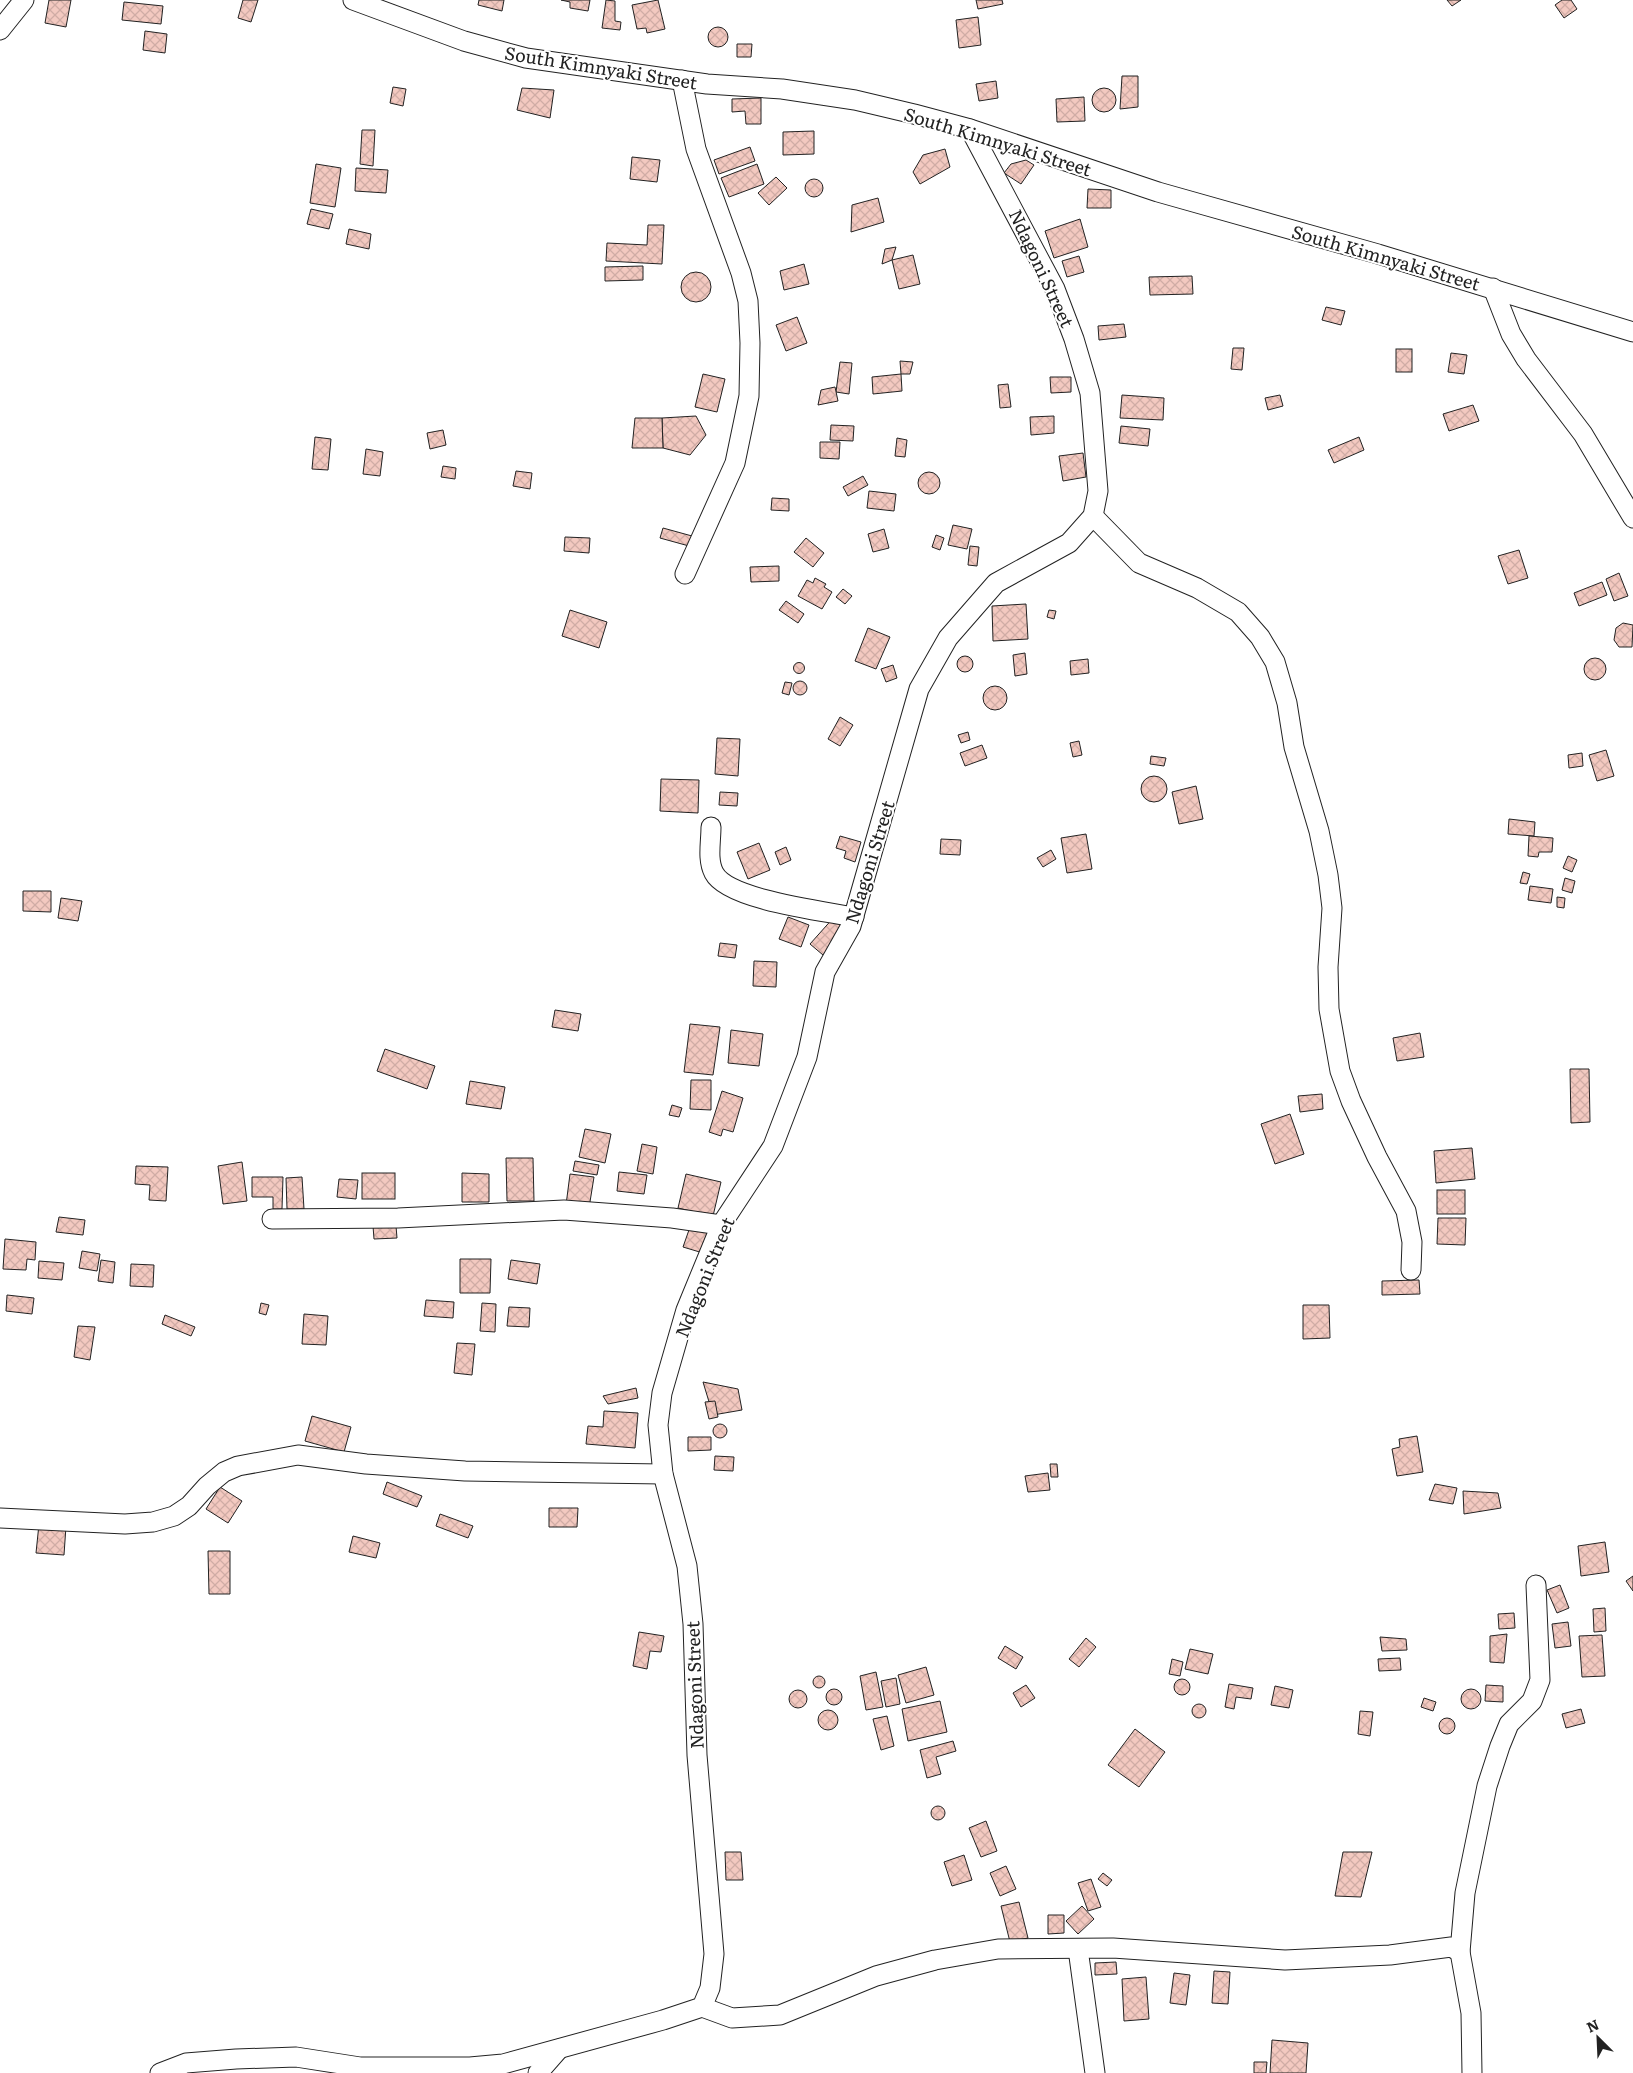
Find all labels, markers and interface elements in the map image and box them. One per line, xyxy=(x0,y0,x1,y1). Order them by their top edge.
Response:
street label: South Kimnyaki Street xyxy=(503,38,700,96)
street label: South Kimnyaki Street xyxy=(901,100,1096,183)
street label: Ndagoni Street xyxy=(1003,204,1082,332)
street label: South Kimnyaki Street xyxy=(1289,217,1484,297)
street label: Ndagoni Street xyxy=(837,796,901,927)
street label: Ndagoni Street xyxy=(668,1212,741,1341)
street label: Ndagoni Street xyxy=(678,1620,710,1749)
north arrow xyxy=(1573,2013,1623,2063)
text: N xyxy=(1583,2014,1602,2037)

